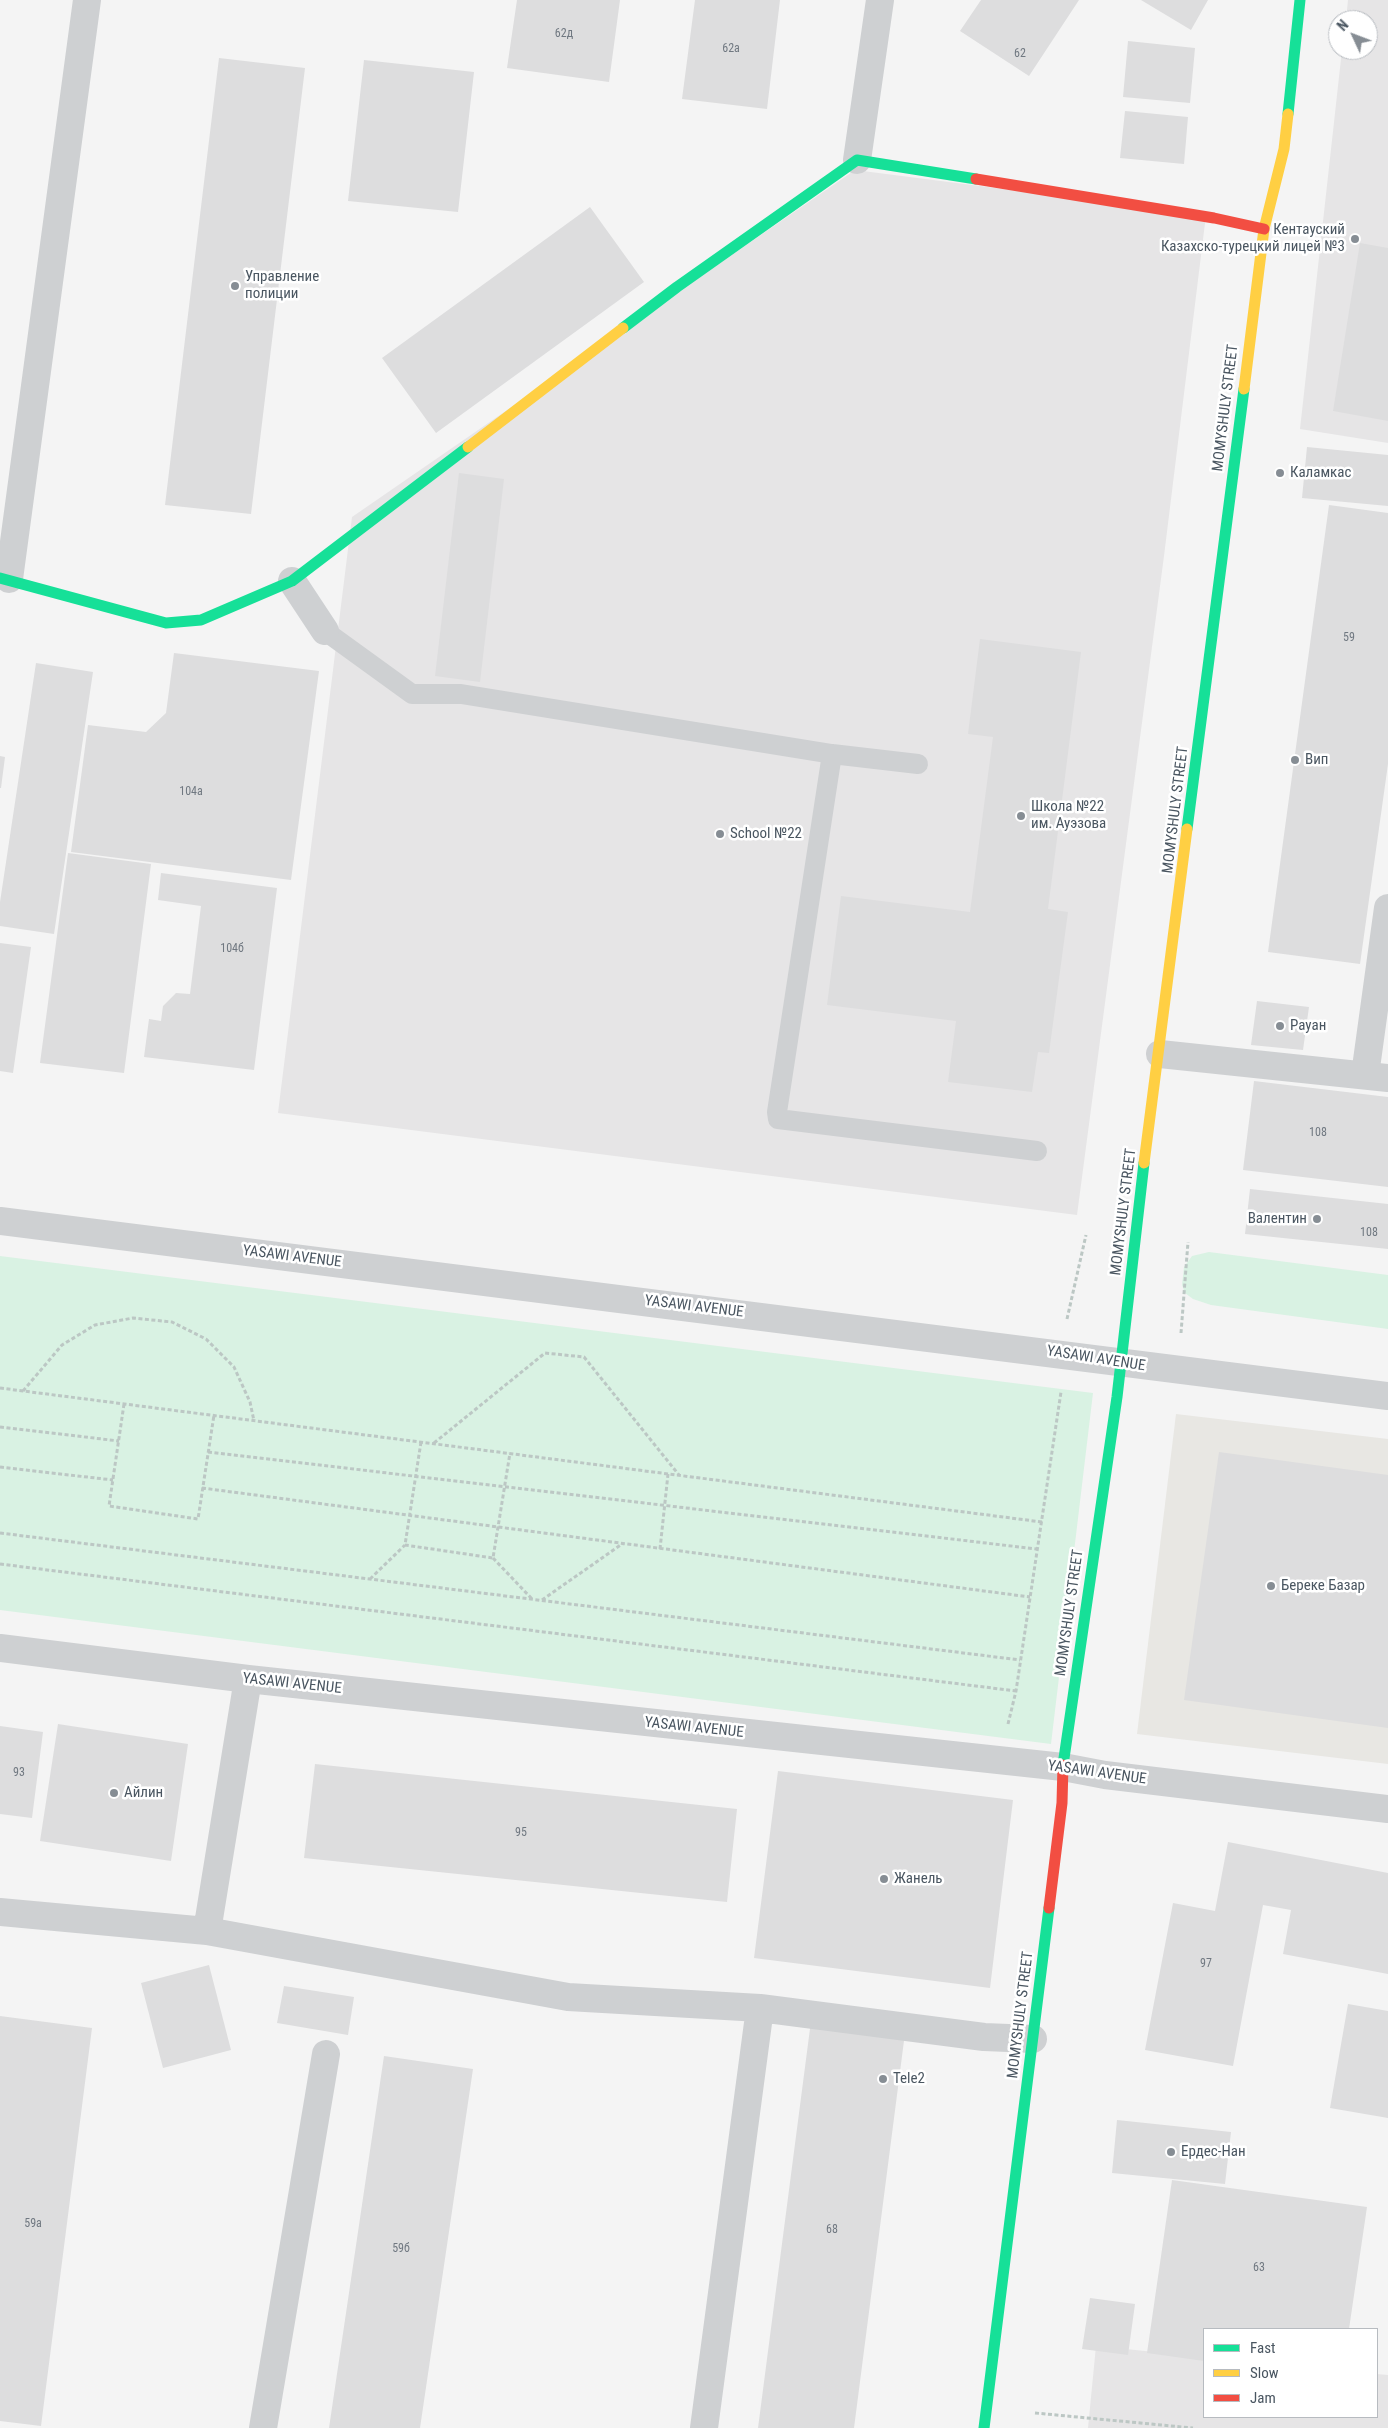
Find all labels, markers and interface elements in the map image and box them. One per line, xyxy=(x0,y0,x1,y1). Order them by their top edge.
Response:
north arrow xyxy=(1328,10,1378,60)
text: N xyxy=(1334,17,1352,34)
house number: 62д xyxy=(555,27,573,41)
house number: 62а xyxy=(722,42,740,56)
house number: 62 xyxy=(1014,47,1026,61)
place label: Кентауский Казахско-турецкий лицей №3 xyxy=(1161,221,1345,256)
marker: Кентауский Казахско-турецкий лицей №3 xyxy=(1349,233,1361,245)
place label: Управление полиции xyxy=(245,268,319,303)
marker: Управление полиции xyxy=(229,280,241,292)
street label: MOMYSHULY STREET xyxy=(1209,343,1243,473)
place label: Каламкас xyxy=(1290,464,1351,482)
marker: Каламкас xyxy=(1274,467,1286,479)
house number: 59 xyxy=(1343,631,1355,645)
street label: MOMYSHULY STREET xyxy=(1159,745,1193,875)
place label: Вип xyxy=(1305,751,1328,769)
marker: Вип xyxy=(1289,754,1301,766)
house number: 104а xyxy=(179,785,203,799)
place label: Школа №22 им. Ауэзова xyxy=(1031,798,1106,833)
marker: Школа №22 им. Ауэзова xyxy=(1015,810,1027,822)
place label: School №22 xyxy=(730,825,802,843)
marker: School №22 xyxy=(714,828,726,840)
house number: 104б xyxy=(220,942,244,956)
place label: Рауан xyxy=(1290,1017,1326,1035)
marker: Рауан xyxy=(1274,1020,1286,1032)
house number: 108 xyxy=(1309,1126,1327,1140)
street label: MOMYSHULY STREET xyxy=(1107,1147,1141,1277)
place label: Валентин xyxy=(1248,1210,1307,1228)
marker: Валентин xyxy=(1311,1213,1323,1225)
house number: 108 xyxy=(1360,1226,1378,1240)
street label: YASAWI AVENUE xyxy=(242,1242,342,1272)
street label: YASAWI AVENUE xyxy=(644,1292,744,1322)
street label: YASAWI AVENUE xyxy=(1045,1342,1147,1376)
street label: MOMYSHULY STREET xyxy=(1052,1548,1088,1678)
place label: Береке Базар xyxy=(1281,1577,1365,1595)
marker: Береке Базар xyxy=(1265,1580,1277,1592)
street label: YASAWI AVENUE xyxy=(242,1670,342,1698)
street label: YASAWI AVENUE xyxy=(644,1714,744,1742)
street label: YASAWI AVENUE xyxy=(1047,1757,1147,1789)
house number: 93 xyxy=(13,1766,25,1780)
place label: Айлин xyxy=(124,1784,163,1802)
marker: Айлин xyxy=(108,1787,120,1799)
house number: 95 xyxy=(515,1826,527,1840)
place label: Жанель xyxy=(894,1870,943,1888)
marker: Жанель xyxy=(878,1873,890,1885)
street label: MOMYSHULY STREET xyxy=(1004,1950,1038,2080)
house number: 97 xyxy=(1200,1957,1212,1971)
place label: Tele2 xyxy=(893,2070,925,2088)
marker: Tele2 xyxy=(877,2073,889,2085)
place label: Ердес-Нан xyxy=(1181,2143,1246,2161)
marker: Ердес-Нан xyxy=(1165,2146,1177,2158)
house number: 59а xyxy=(24,2217,42,2231)
house number: 68 xyxy=(826,2223,838,2237)
house number: 59б xyxy=(392,2242,410,2256)
house number: 63 xyxy=(1253,2261,1265,2275)
legend xyxy=(1203,2328,1378,2418)
text: Fast xyxy=(1250,2339,1275,2357)
text: Slow xyxy=(1250,2364,1279,2382)
text: Jam xyxy=(1250,2389,1276,2407)

